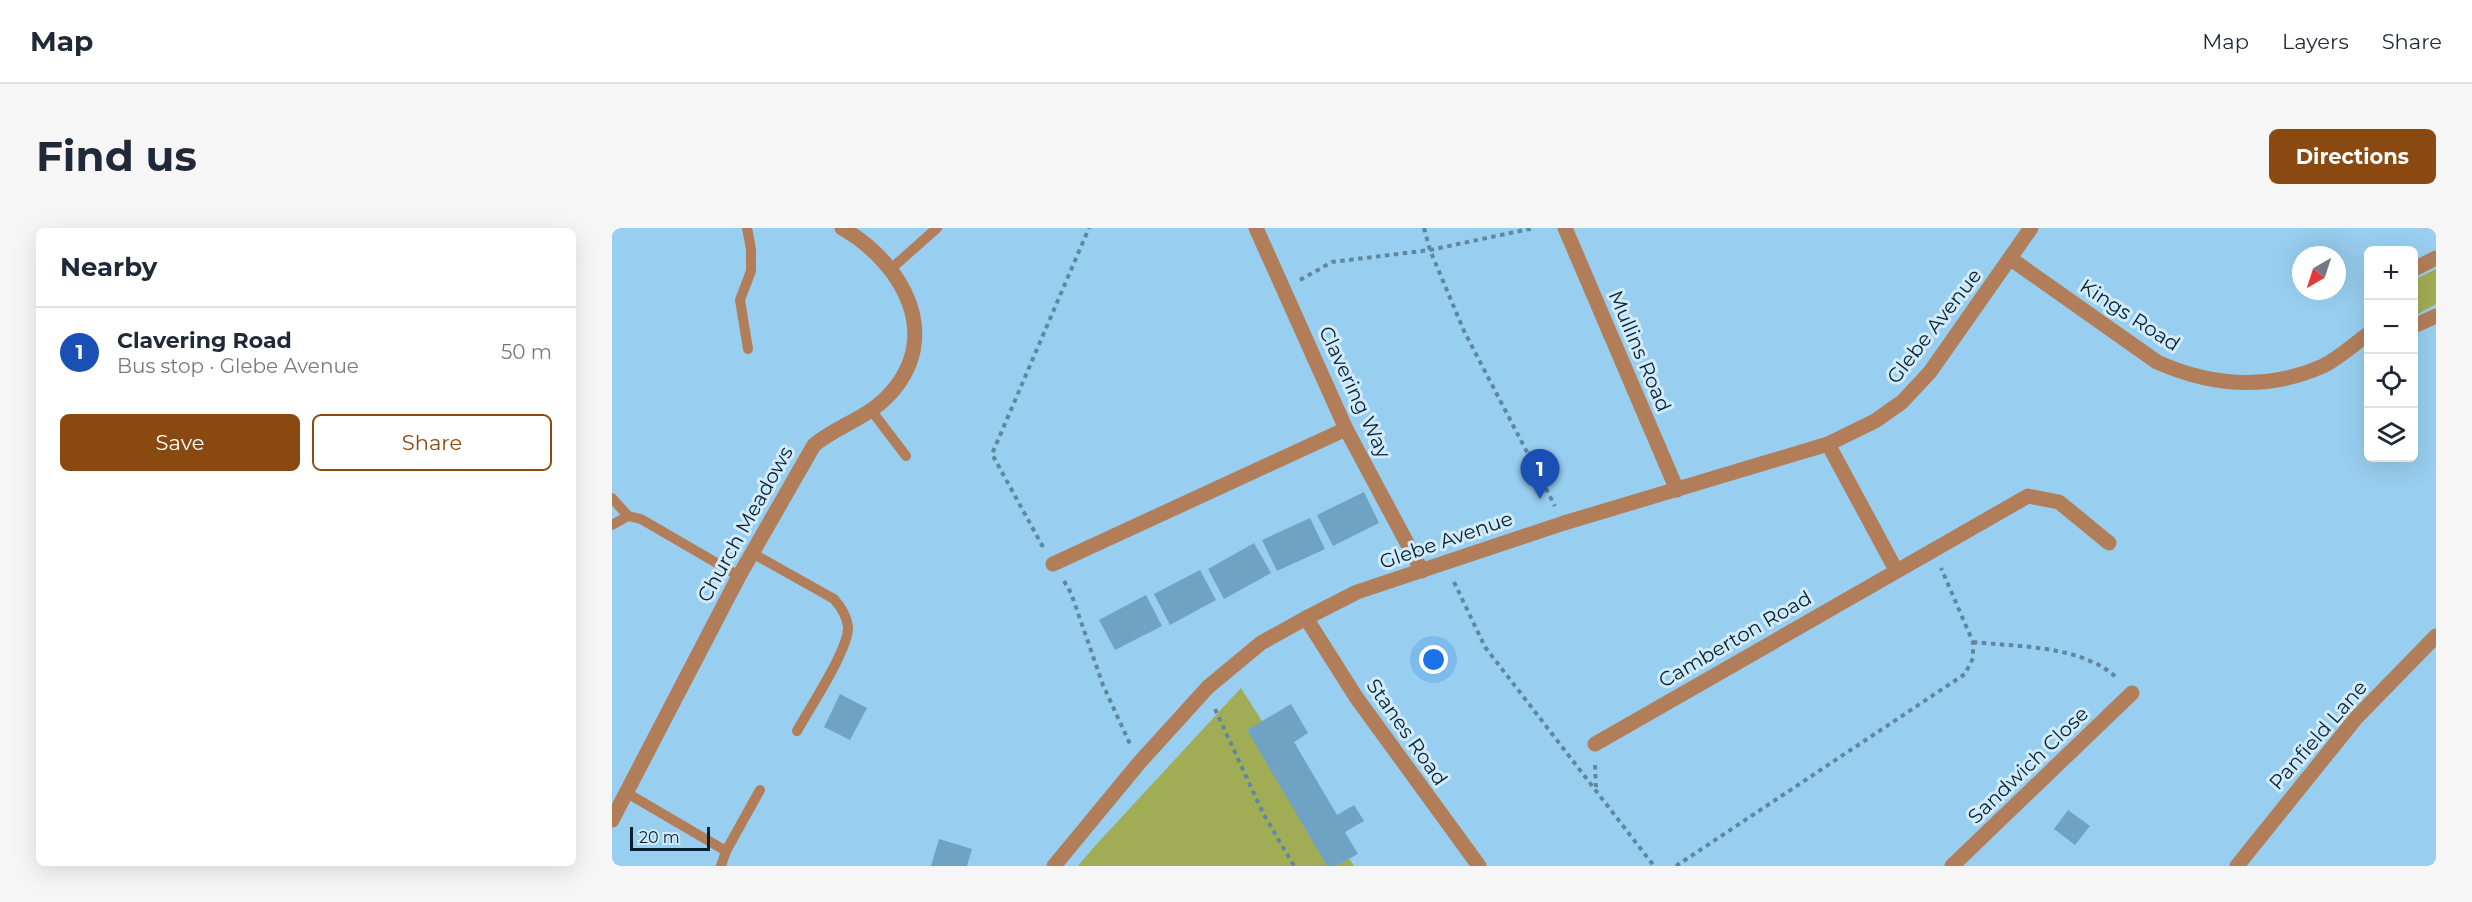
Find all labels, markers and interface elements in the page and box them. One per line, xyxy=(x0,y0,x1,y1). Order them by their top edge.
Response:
text: Map xyxy=(30,24,93,58)
text: Map xyxy=(2202,29,2249,54)
text: Layers xyxy=(2282,29,2349,54)
text: Share xyxy=(2382,29,2442,54)
button: Directions xyxy=(2269,129,2436,184)
text: Find us xyxy=(36,130,197,182)
north arrow xyxy=(2292,246,2346,300)
map controls xyxy=(2364,246,2418,462)
button: + xyxy=(2364,246,2418,300)
text: Nearby xyxy=(60,251,157,283)
street label: Glebe Avenue xyxy=(1882,264,1986,388)
street label: Kings Road xyxy=(2076,274,2184,356)
street label: Mullins Road xyxy=(1604,287,1676,415)
button: − xyxy=(2364,300,2418,354)
street label: Clavering Way xyxy=(1314,322,1396,462)
text: Clavering Road xyxy=(117,327,292,354)
text: 1 xyxy=(76,340,83,364)
text: 50 m xyxy=(501,340,552,364)
text: Bus stop · Glebe Avenue xyxy=(117,354,359,378)
button: locate xyxy=(2364,354,2418,408)
button: layers xyxy=(2364,408,2418,462)
button: Save xyxy=(60,414,300,471)
button: Share xyxy=(312,414,552,471)
street label: Church Meadows xyxy=(692,442,798,606)
pin: 1 xyxy=(1520,450,1560,499)
street label: Glebe Avenue xyxy=(1376,506,1516,574)
street label: Camberton Road xyxy=(1654,586,1816,692)
your location xyxy=(1419,645,1448,674)
street label: Stanes Road xyxy=(1361,674,1453,790)
street label: Panfield Lane xyxy=(2264,675,2372,795)
street label: Sandwich Close xyxy=(1963,702,2093,828)
scale bar xyxy=(630,824,710,852)
text: 20 m xyxy=(639,828,680,847)

